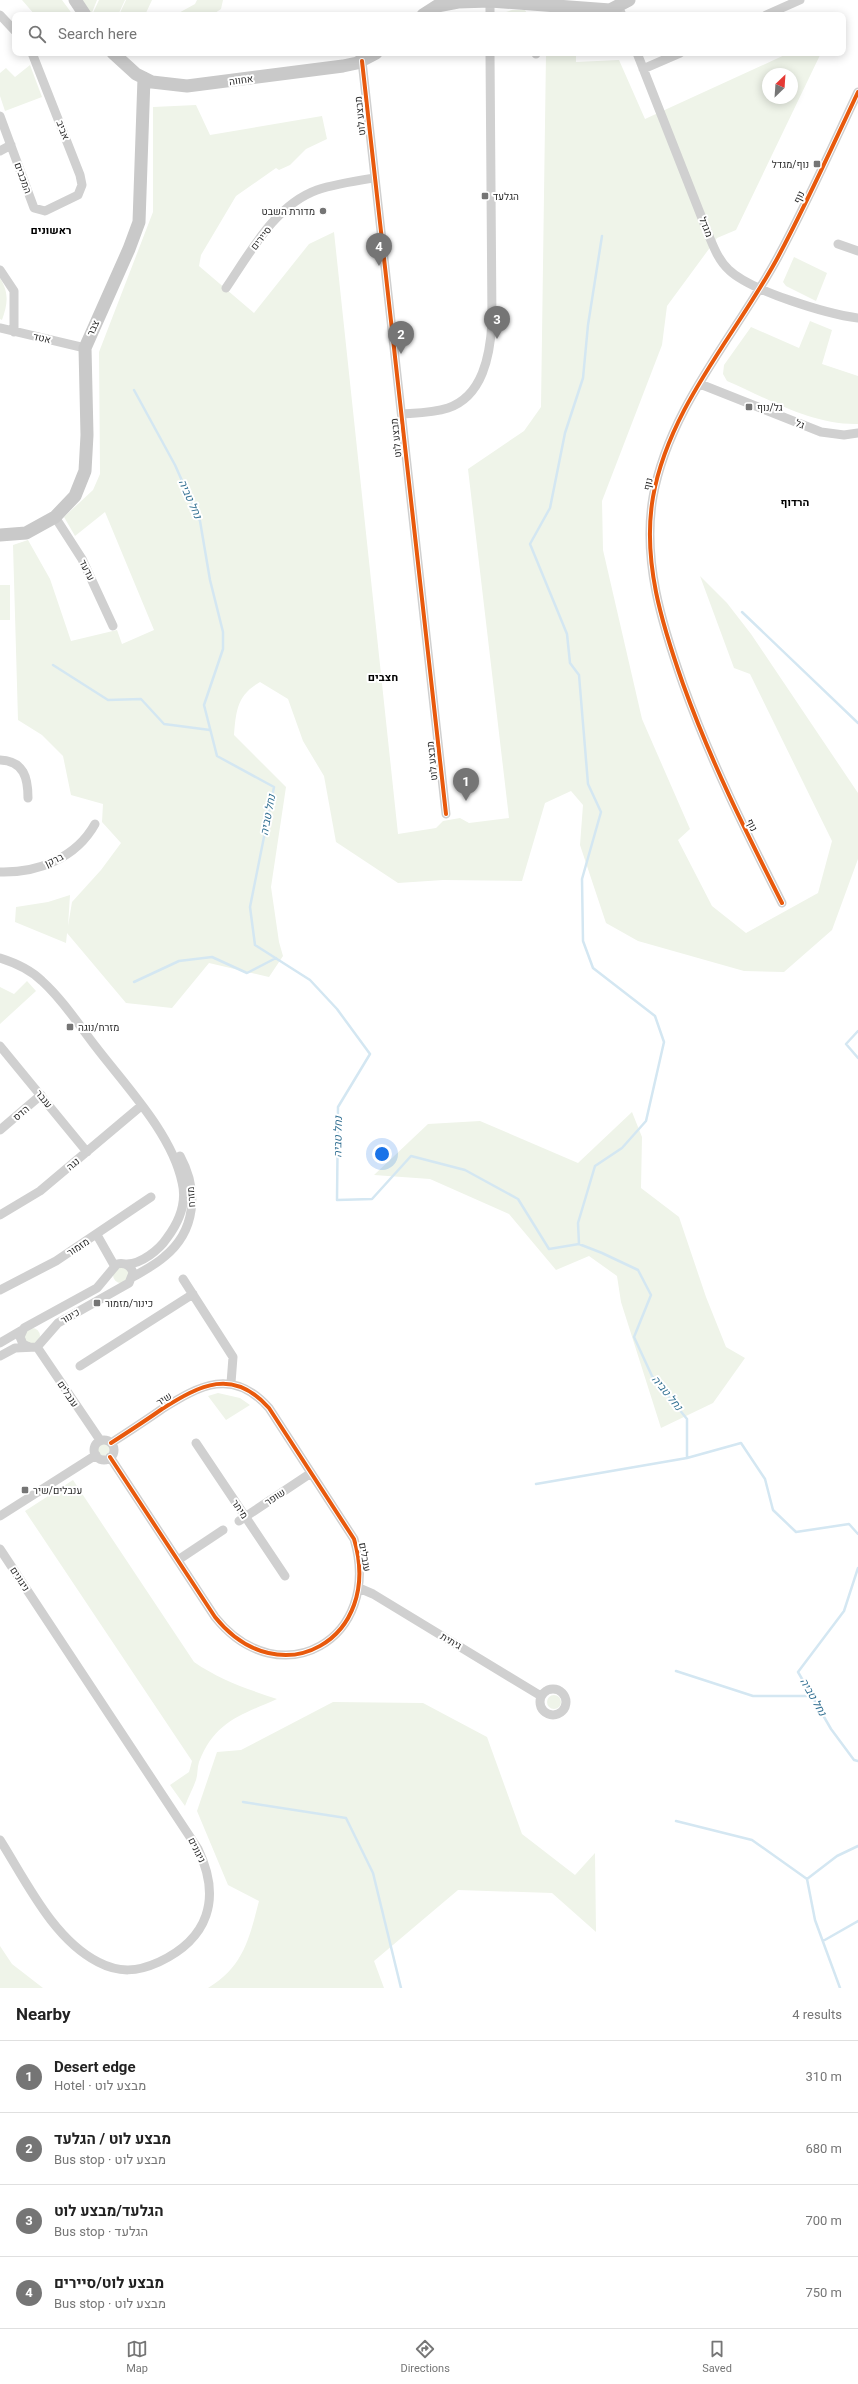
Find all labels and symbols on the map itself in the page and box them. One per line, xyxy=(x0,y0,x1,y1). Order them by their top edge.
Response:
north arrow xyxy=(762,68,798,104)
street label: אחווה xyxy=(228,73,254,87)
street label: מבצע לוט xyxy=(352,96,368,136)
street label: אביב xyxy=(54,119,72,141)
place label: נוף/מגדל xyxy=(772,159,809,170)
marker: נוף/מגדל xyxy=(812,159,822,169)
street label: המכבים xyxy=(12,161,34,195)
street label: נוף xyxy=(791,189,807,205)
marker: הגלעד xyxy=(480,191,490,201)
place label: הגלעד xyxy=(493,191,519,202)
place label: מדורת השבט xyxy=(262,206,315,217)
marker: מדורת השבט xyxy=(318,206,328,216)
street label: מגדל xyxy=(697,215,715,239)
district label: ראשונים xyxy=(30,224,72,237)
street label: סיירים xyxy=(248,224,274,252)
pin: 4 xyxy=(366,233,392,266)
pin: 3 xyxy=(484,306,510,339)
street label: צבר xyxy=(85,318,101,337)
pin: 2 xyxy=(388,321,414,354)
street label: אטד xyxy=(32,331,52,345)
marker: גל/נוף xyxy=(744,402,754,412)
place label: גל/נוף xyxy=(757,402,783,413)
street label: גל xyxy=(794,417,806,431)
street label: מבצע לוט xyxy=(388,418,404,458)
water label: נחל טביה xyxy=(176,477,205,521)
street label: נוף xyxy=(641,477,655,491)
district label: הרדוף xyxy=(781,496,810,509)
street label: עדעד xyxy=(77,558,97,582)
district label: חצבים xyxy=(368,671,398,684)
street label: מבצע לוט xyxy=(424,741,440,781)
pin: 1 xyxy=(453,768,479,801)
water label: נחל טביה xyxy=(258,792,279,837)
street label: נוף xyxy=(744,817,760,833)
street label: ברקן xyxy=(43,851,66,869)
marker: מזרח/נוגה xyxy=(65,1022,75,1032)
place label: מזרח/נוגה xyxy=(78,1022,119,1033)
street label: ענבר xyxy=(34,1088,54,1110)
street label: הדס xyxy=(11,1103,31,1123)
water label: נחל טביה xyxy=(331,1115,345,1158)
your location xyxy=(372,1144,392,1164)
street label: נגה xyxy=(64,1156,82,1172)
street label: מזרח xyxy=(185,1186,197,1208)
street label: מזמור xyxy=(65,1236,91,1258)
marker: כינור/מזמור xyxy=(92,1298,102,1308)
place label: כינור/מזמור xyxy=(105,1298,153,1309)
street label: כינור xyxy=(59,1306,81,1326)
water label: נחל טביה xyxy=(649,1373,686,1414)
street label: ענבלים xyxy=(55,1379,81,1409)
street label: שיר xyxy=(154,1390,174,1408)
marker: ענבלים/שיר xyxy=(20,1485,30,1495)
place label: ענבלים/שיר xyxy=(33,1485,82,1496)
street label: שופר xyxy=(263,1486,287,1508)
street label: מיתר xyxy=(230,1497,250,1521)
street label: ענבלים xyxy=(357,1542,373,1572)
street label: ניגונים xyxy=(8,1565,32,1593)
street label: גיתית xyxy=(439,1631,464,1652)
water label: נחל טביה xyxy=(797,1676,829,1719)
street label: ניגונים xyxy=(186,1836,208,1864)

